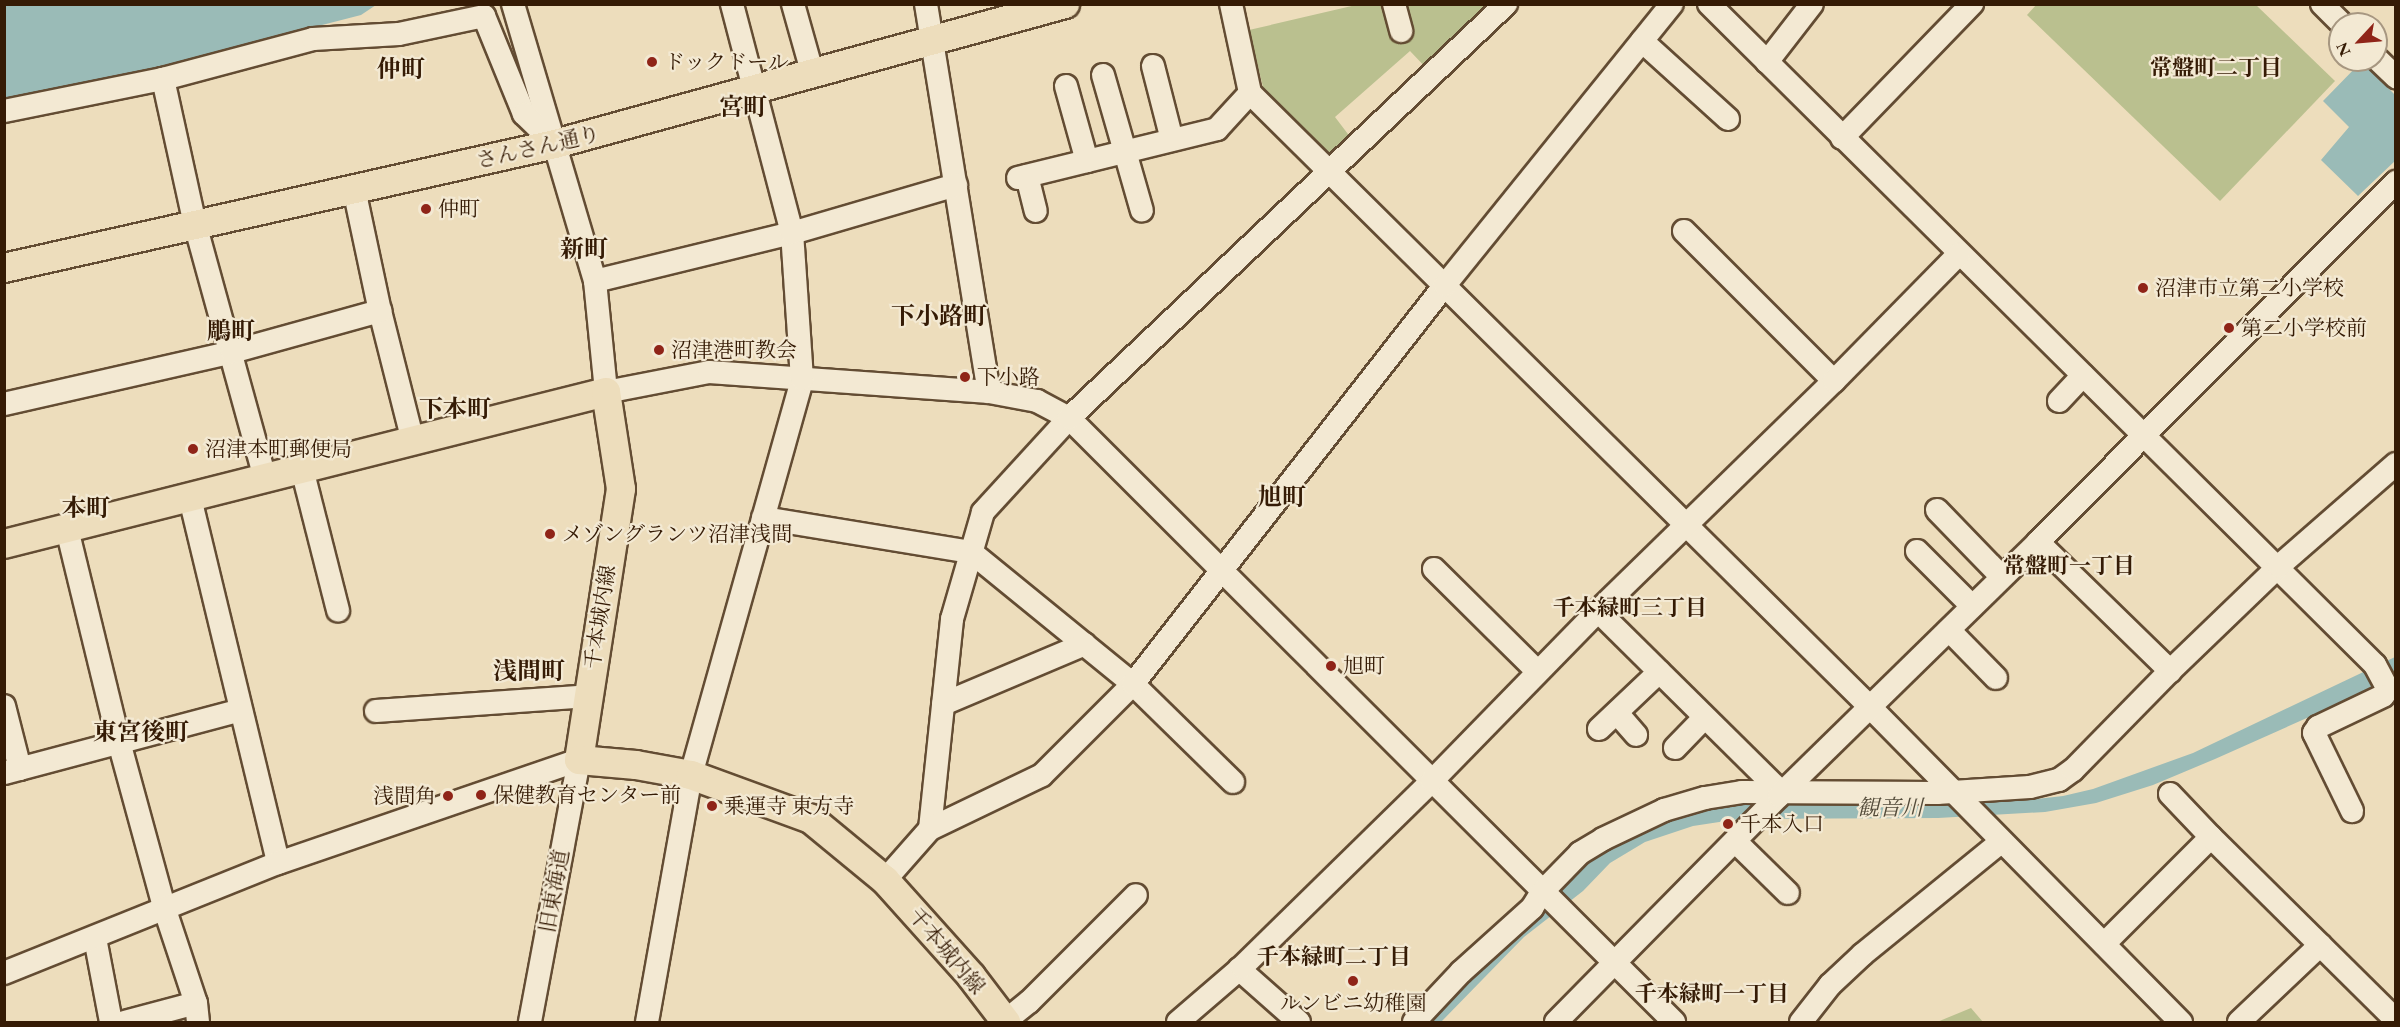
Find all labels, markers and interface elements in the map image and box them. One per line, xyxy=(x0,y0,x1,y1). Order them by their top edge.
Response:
north arrow xyxy=(2328,12,2388,72)
text: N xyxy=(2331,39,2355,60)
place label: ドックドール xyxy=(664,49,790,75)
district label: 仲町 xyxy=(377,55,425,83)
marker: ドックドール xyxy=(645,55,659,69)
district label: 常盤町二丁目 xyxy=(2150,55,2282,81)
district label: 宮町 xyxy=(719,93,767,121)
street label: さんさん通り xyxy=(474,121,602,173)
place label: 仲町 xyxy=(438,196,480,222)
marker: 仲町 xyxy=(419,202,433,216)
district label: 新町 xyxy=(560,235,608,263)
place label: 沼津市立第二小学校 xyxy=(2155,275,2344,301)
marker: 沼津市立第二小学校 xyxy=(2136,281,2150,295)
district label: 下小路町 xyxy=(891,302,987,330)
place label: 第二小学校前 xyxy=(2241,315,2367,341)
district label: 鵰町 xyxy=(207,317,255,345)
marker: 第二小学校前 xyxy=(2222,321,2236,335)
place label: 沼津港町教会 xyxy=(671,337,797,363)
marker: 沼津港町教会 xyxy=(652,343,666,357)
place label: 下小路 xyxy=(977,364,1040,390)
marker: 下小路 xyxy=(958,370,972,384)
district label: 下本町 xyxy=(419,395,491,423)
place label: 沼津本町郵便局 xyxy=(205,436,352,462)
marker: 沼津本町郵便局 xyxy=(186,442,200,456)
district label: 旭町 xyxy=(1258,483,1306,511)
district label: 本町 xyxy=(62,494,110,522)
place label: メゾングランツ沼津浅間 xyxy=(562,521,793,547)
marker: メゾングランツ沼津浅間 xyxy=(543,527,557,541)
district label: 常盤町一丁目 xyxy=(2003,553,2135,579)
street label: 千本城内線 xyxy=(579,563,621,671)
district label: 千本緑町三丁目 xyxy=(1553,595,1707,621)
place label: 旭町 xyxy=(1343,653,1385,679)
district label: 浅間町 xyxy=(493,657,565,685)
marker: 旭町 xyxy=(1324,659,1338,673)
district label: 東宮後町 xyxy=(93,718,189,746)
place label: 保健教育センター前 xyxy=(493,782,682,808)
place label: 浅間角 xyxy=(373,783,436,809)
marker: 保健教育センター前 xyxy=(474,788,488,802)
marker: 浅間角 xyxy=(441,789,455,803)
place label: 乗運寺 東方寺 xyxy=(724,793,854,819)
water label: 観音川 xyxy=(1857,795,1923,821)
marker: 乗運寺 東方寺 xyxy=(705,799,719,813)
place label: 千本入口 xyxy=(1740,811,1824,837)
marker: 千本入口 xyxy=(1721,817,1735,831)
street label: 旧東海道 xyxy=(534,847,574,935)
street label: 千本城内線 xyxy=(904,903,990,999)
district label: 千本緑町二丁目 xyxy=(1257,944,1411,970)
marker: ルンビニ幼稚園 xyxy=(1346,974,1360,988)
district label: 千本緑町一丁目 xyxy=(1635,981,1789,1007)
place label: ルンビニ幼稚園 xyxy=(1280,990,1426,1016)

